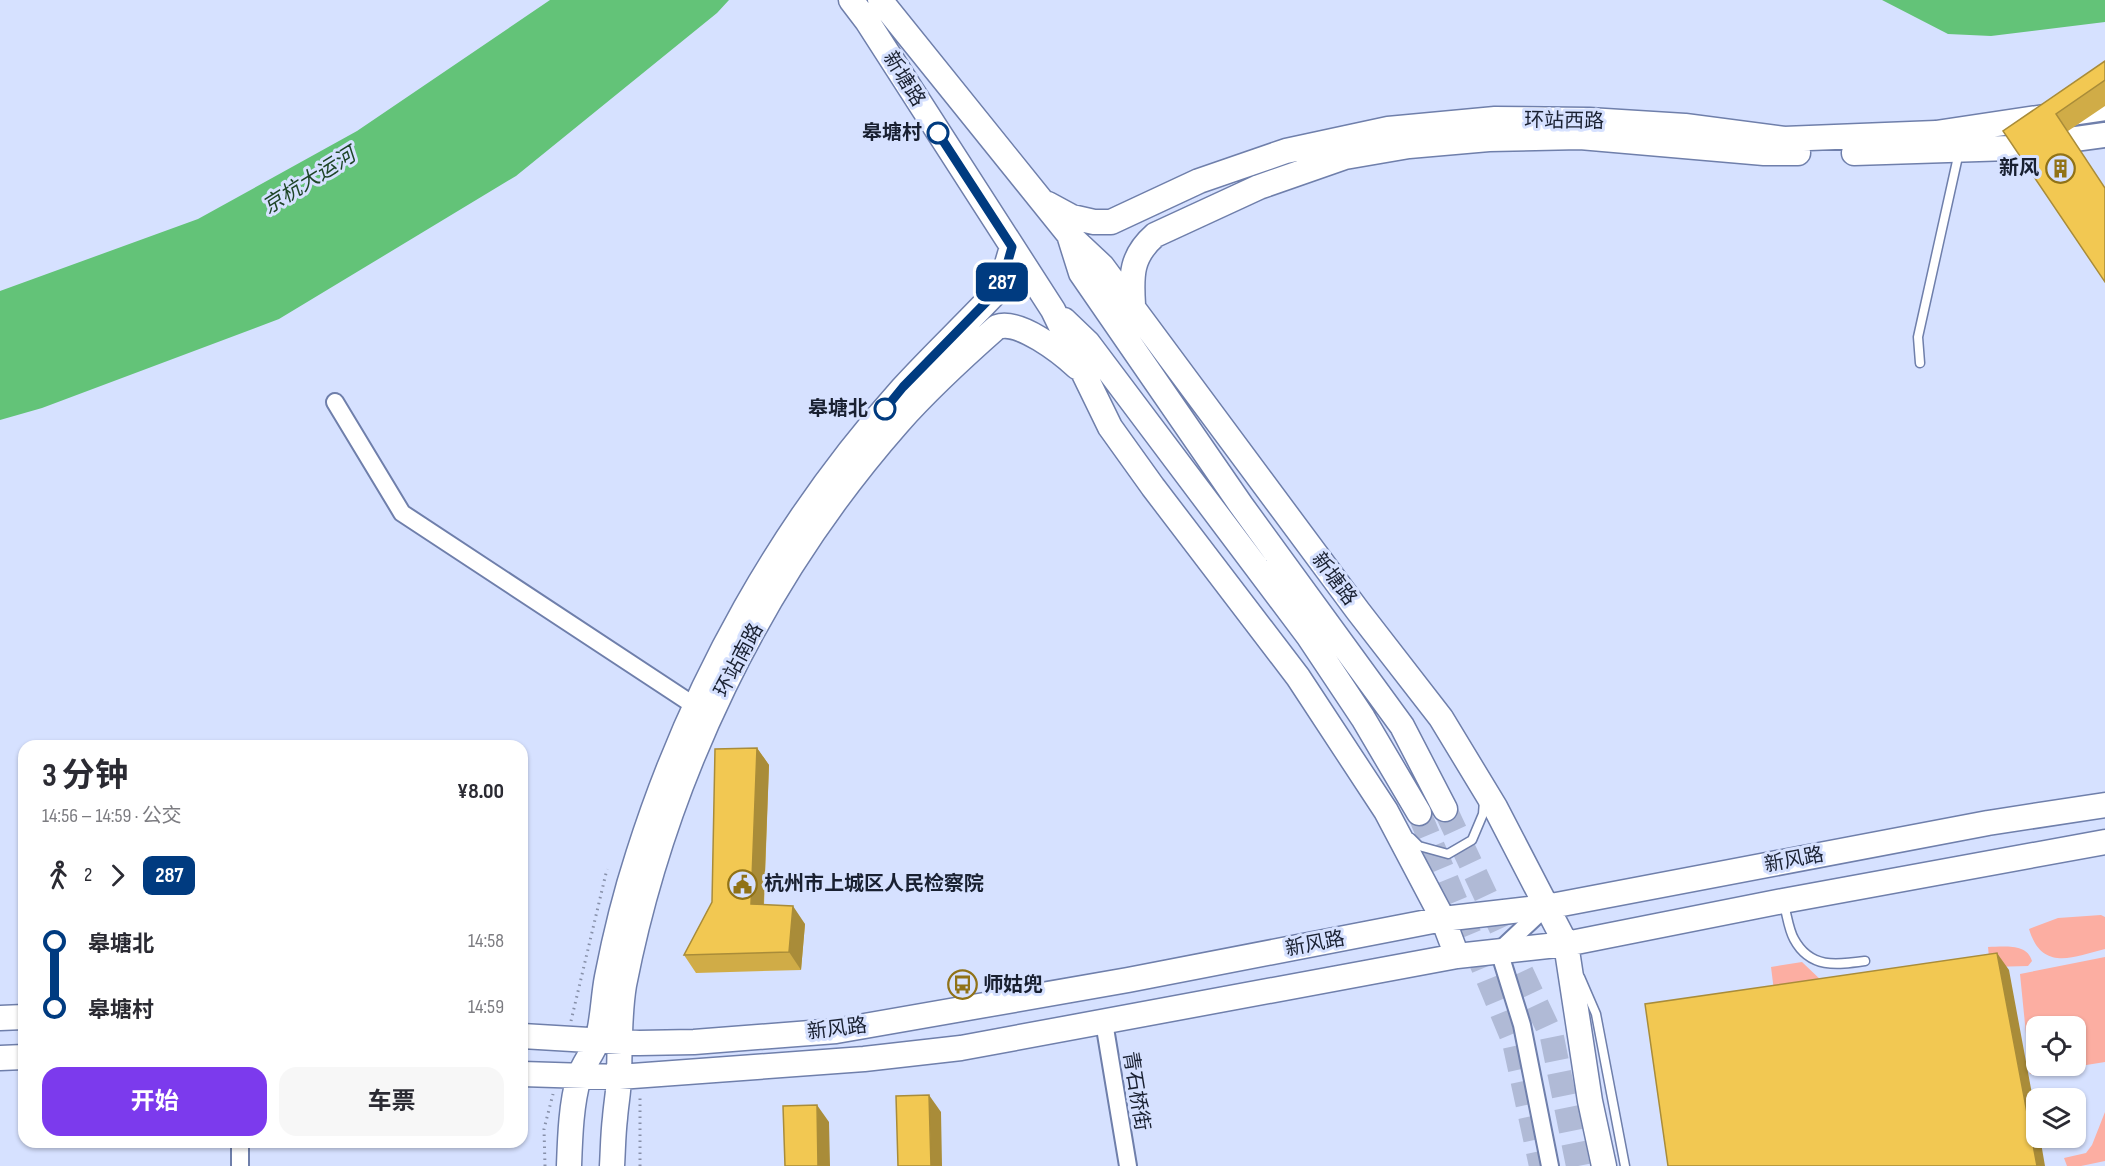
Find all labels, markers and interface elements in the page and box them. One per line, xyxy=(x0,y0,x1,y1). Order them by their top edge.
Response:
street label: 新塘路 xyxy=(878,47,930,111)
street label: 环站西路 xyxy=(1524,108,1604,134)
place label: 皋塘村 xyxy=(862,121,922,145)
marker: 皋塘村 xyxy=(927,122,949,144)
water label: 京杭大运河 xyxy=(258,140,364,219)
building icon: 新风 xyxy=(2044,152,2076,184)
place label: 新风 xyxy=(1999,156,2039,180)
line badge: 287 xyxy=(968,262,1036,302)
text: 287 xyxy=(988,270,1016,295)
place label: 皋塘北 xyxy=(808,397,868,421)
marker: 皋塘北 xyxy=(874,398,896,420)
street label: 新塘路 xyxy=(1306,548,1362,610)
street label: 环站南路 xyxy=(710,619,768,701)
text: 3 分钟 xyxy=(42,756,128,796)
text: ¥8.00 xyxy=(457,778,504,805)
text: 14:56 – 14:59 · 公交 xyxy=(42,804,182,828)
street label: 新风路 xyxy=(1762,842,1826,878)
icon: walk xyxy=(42,859,75,892)
icon: forward xyxy=(101,859,134,892)
text: 2 xyxy=(84,863,92,887)
text: 287 xyxy=(155,863,183,888)
public building icon: 杭州市上城区人民检察院 xyxy=(727,868,759,900)
place label: 杭州市上城区人民检察院 xyxy=(764,872,984,896)
street label: 新风路 xyxy=(1283,926,1347,962)
text: 14:58 xyxy=(468,929,504,953)
text: 皋塘北 xyxy=(88,931,154,958)
bus stop icon: 师姑兜 xyxy=(946,969,978,1001)
place label: 师姑兜 xyxy=(983,973,1043,997)
text: 14:59 xyxy=(468,995,504,1019)
text: 皋塘村 xyxy=(88,997,154,1024)
street label: 新风路 xyxy=(806,1013,868,1045)
map controls xyxy=(2026,1016,2086,1148)
button: locate xyxy=(2026,1016,2086,1076)
street label: 青石桥街 xyxy=(1118,1050,1154,1132)
button: 开始 xyxy=(42,1067,267,1136)
button: 车票 xyxy=(279,1067,504,1136)
button: layers xyxy=(2026,1088,2086,1148)

